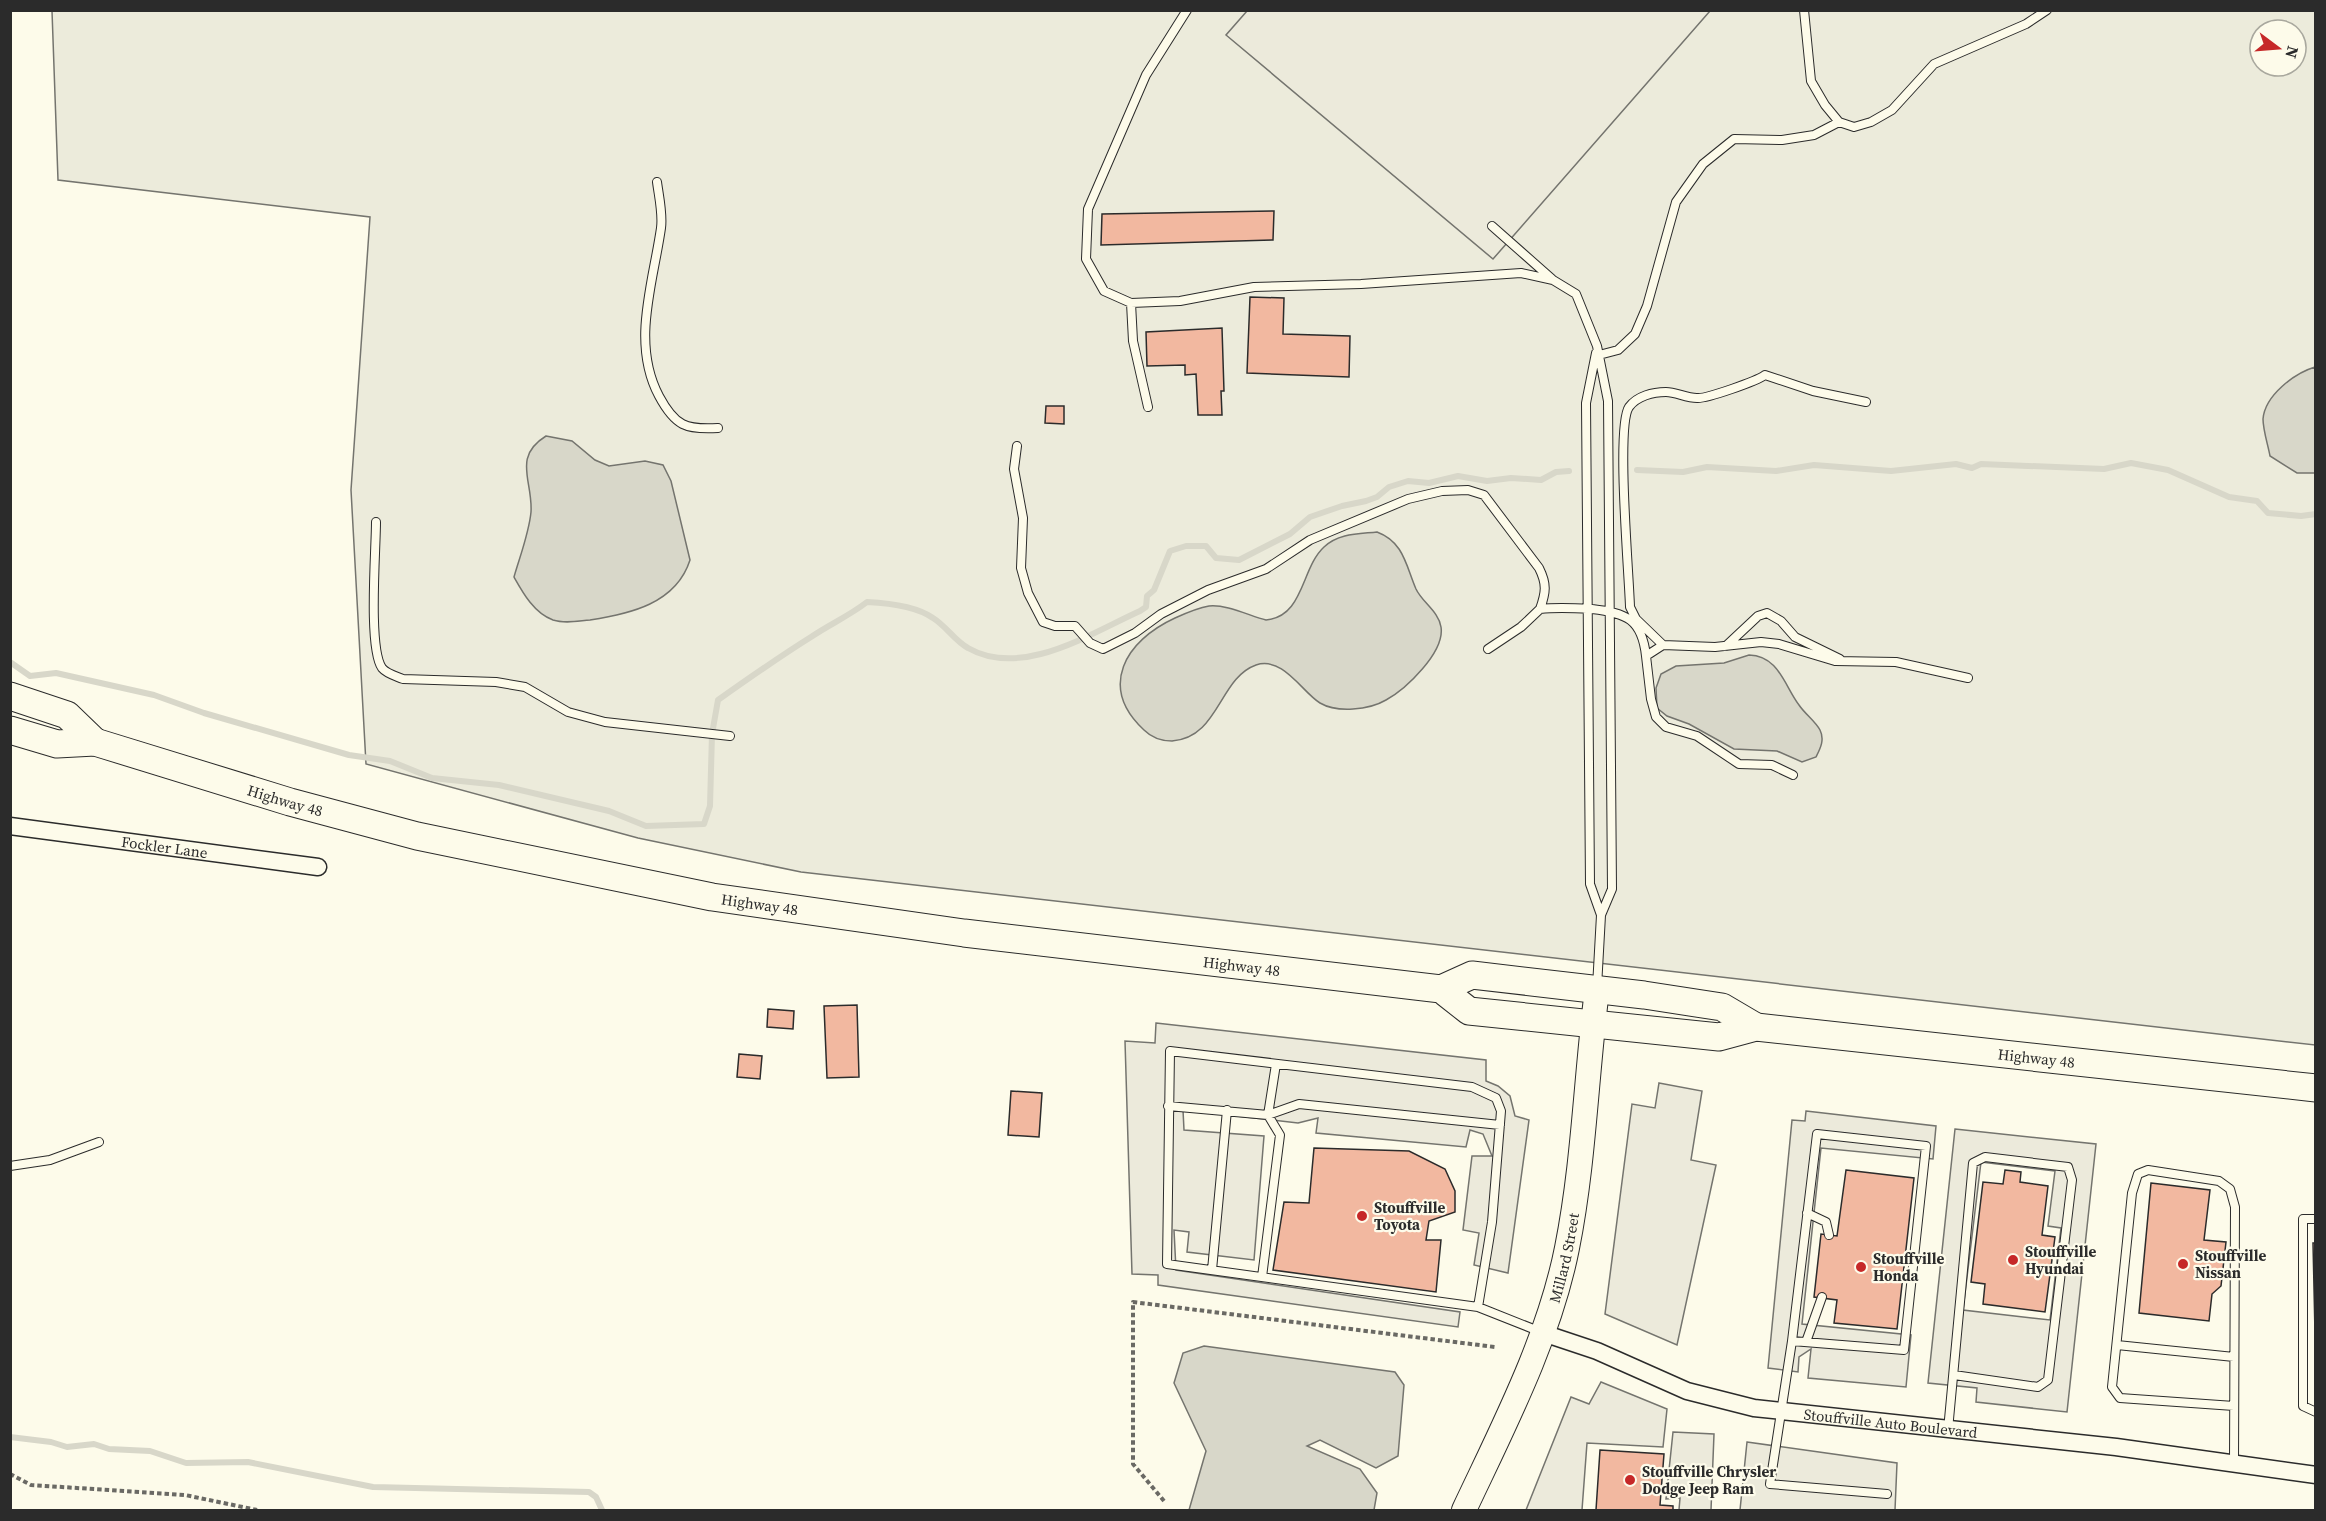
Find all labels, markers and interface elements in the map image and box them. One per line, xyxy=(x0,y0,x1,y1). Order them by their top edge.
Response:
north arrow xyxy=(2248,18,2308,78)
text: N xyxy=(2280,44,2305,61)
street label: Highway 48 xyxy=(245,779,325,821)
street label: Fockler Lane xyxy=(120,830,209,863)
street label: Highway 48 xyxy=(720,888,800,920)
street label: Highway 48 xyxy=(1202,951,1281,981)
street label: Highway 48 xyxy=(1997,1043,2076,1072)
place label: Stouffville Toyota xyxy=(1374,1197,1446,1235)
marker: Stouffville Toyota xyxy=(1355,1209,1369,1223)
street label: Millard Street xyxy=(1543,1211,1584,1305)
place label: Stouffville Hyundai xyxy=(2025,1241,2097,1279)
place label: Stouffville Nissan xyxy=(2195,1245,2267,1283)
place label: Stouffville Honda xyxy=(1873,1248,1945,1286)
marker: Stouffville Hyundai xyxy=(2006,1253,2020,1267)
marker: Stouffville Nissan xyxy=(2176,1257,2190,1271)
marker: Stouffville Honda xyxy=(1854,1260,1868,1274)
street label: Stouffville Auto Boulevard xyxy=(1803,1403,1979,1443)
place label: Stouffville Chrysler Dodge Jeep Ram xyxy=(1642,1461,1776,1499)
marker: Stouffville Chrysler Dodge Jeep Ram xyxy=(1623,1473,1637,1487)

